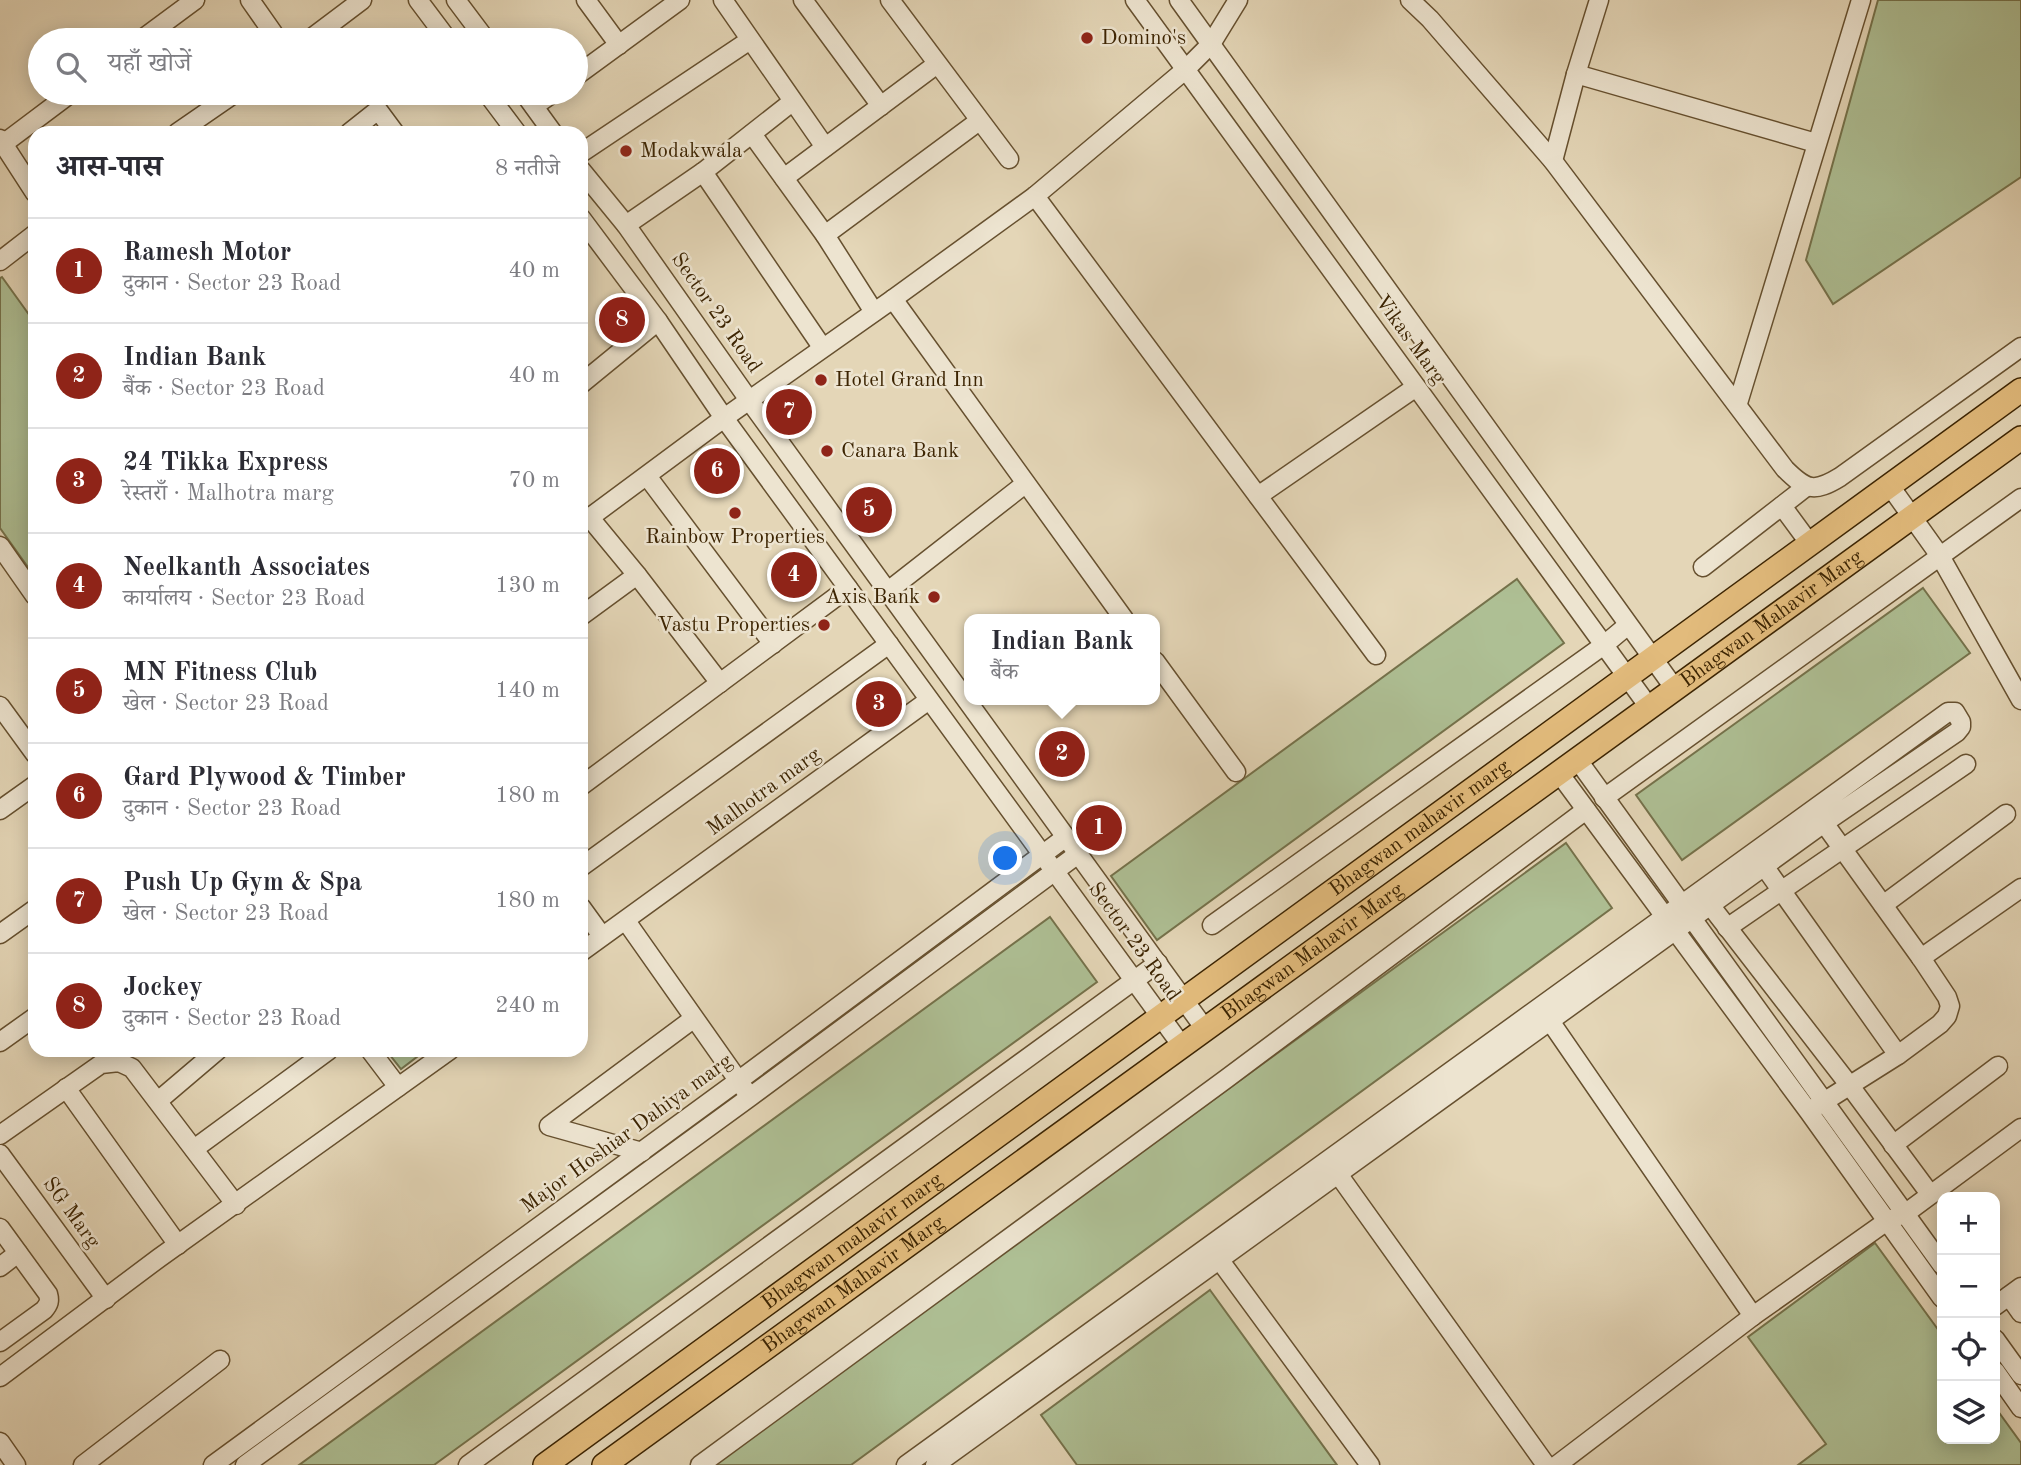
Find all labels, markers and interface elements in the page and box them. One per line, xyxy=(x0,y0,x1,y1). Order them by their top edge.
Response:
search box xyxy=(28,28,588,105)
place label: Domino's xyxy=(1101,28,1186,49)
marker: Domino's xyxy=(1079,30,1095,46)
icon: search xyxy=(52,48,90,86)
text: यहाँ खोजें xyxy=(108,51,191,77)
place label: Modakwala xyxy=(640,141,742,162)
marker: Modakwala xyxy=(618,143,634,159)
text: आस-पास xyxy=(56,153,163,183)
text: 8 नतीजे xyxy=(495,157,560,180)
text: Ramesh Motor xyxy=(123,240,291,266)
street label: Sector 23 Road xyxy=(667,249,765,377)
text: 1 xyxy=(72,259,86,282)
text: 40 m xyxy=(509,259,560,282)
text: दुकान · Sector 23 Road xyxy=(123,272,341,295)
street label: Vikas Marg xyxy=(1371,291,1450,389)
pin: 8 xyxy=(599,294,645,346)
text: Indian Bank xyxy=(123,345,266,371)
text: 2 xyxy=(72,364,86,387)
text: 40 m xyxy=(509,364,560,387)
place label: Hotel Grand Inn xyxy=(835,370,984,391)
marker: Hotel Grand Inn xyxy=(813,372,829,388)
text: बैंक · Sector 23 Road xyxy=(123,377,325,400)
pin: 7 xyxy=(766,386,812,438)
place label: Canara Bank xyxy=(841,441,959,462)
marker: Canara Bank xyxy=(819,443,835,459)
pin: 6 xyxy=(694,445,740,497)
text: 24 Tikka Express xyxy=(123,450,328,476)
text: 3 xyxy=(72,469,86,492)
text: 70 m xyxy=(509,469,560,492)
text: रेस्तराँ · Malhotra marg xyxy=(123,482,334,505)
pin: 5 xyxy=(846,484,892,536)
marker: Rainbow Properties xyxy=(727,505,743,521)
place label: Rainbow Properties xyxy=(645,527,825,548)
street label: Bhagwan Mahavir Marg xyxy=(1677,546,1867,692)
pin: 4 xyxy=(771,549,817,601)
text: Neelkanth Associates xyxy=(123,555,370,581)
text: 4 xyxy=(72,574,86,597)
text: 130 m xyxy=(495,574,560,597)
text: कार्यालय · Sector 23 Road xyxy=(123,587,365,610)
place label: Axis Bank xyxy=(825,587,920,608)
marker: Axis Bank xyxy=(926,589,942,605)
popup xyxy=(964,614,1160,705)
place label: Vastu Properties xyxy=(657,615,810,636)
marker: Vastu Properties xyxy=(816,617,832,633)
text: Indian Bank xyxy=(990,629,1134,655)
text: MN Fitness Club xyxy=(123,660,317,686)
text: बैंक xyxy=(990,661,1018,684)
pin: 3 xyxy=(856,678,902,730)
text: 5 xyxy=(72,679,86,702)
text: 140 m xyxy=(495,679,560,702)
text: खेल · Sector 23 Road xyxy=(123,692,329,715)
pin: 2 xyxy=(1039,728,1085,780)
street label: Malhotra marg xyxy=(703,744,825,840)
street label: Bhagwan mahavir marg xyxy=(1326,755,1514,900)
text: Gard Plywood & Timber xyxy=(123,765,406,791)
text: 6 xyxy=(72,784,86,807)
text: 180 m xyxy=(495,784,560,807)
text: दुकान · Sector 23 Road xyxy=(123,797,341,820)
pin: 1 xyxy=(1076,802,1122,854)
your location xyxy=(988,841,1022,875)
text: Push Up Gym & Spa xyxy=(123,870,362,896)
street label: Bhagwan Mahavir Marg xyxy=(1218,878,1408,1024)
street label: Sector 23 Road xyxy=(1084,879,1184,1005)
text: 7 xyxy=(72,889,86,912)
text: 180 m xyxy=(495,889,560,912)
text: खेल · Sector 23 Road xyxy=(123,902,329,925)
text: Jockey xyxy=(123,975,203,1001)
text: 8 xyxy=(72,994,86,1017)
text: 240 m xyxy=(495,994,560,1017)
text: दुकान · Sector 23 Road xyxy=(123,1007,341,1030)
street label: Major Hoshiar Dahiya marg xyxy=(518,1050,737,1217)
street label: Bhagwan mahavir marg xyxy=(758,1168,947,1314)
street label: SG Marg xyxy=(38,1174,104,1253)
map controls xyxy=(1937,1192,2000,1444)
button: + xyxy=(1937,1192,2000,1255)
street label: Bhagwan Mahavir Marg xyxy=(758,1211,949,1357)
button: − xyxy=(1937,1255,2000,1318)
button: locate xyxy=(1937,1318,2000,1381)
button: layers xyxy=(1937,1381,2000,1444)

